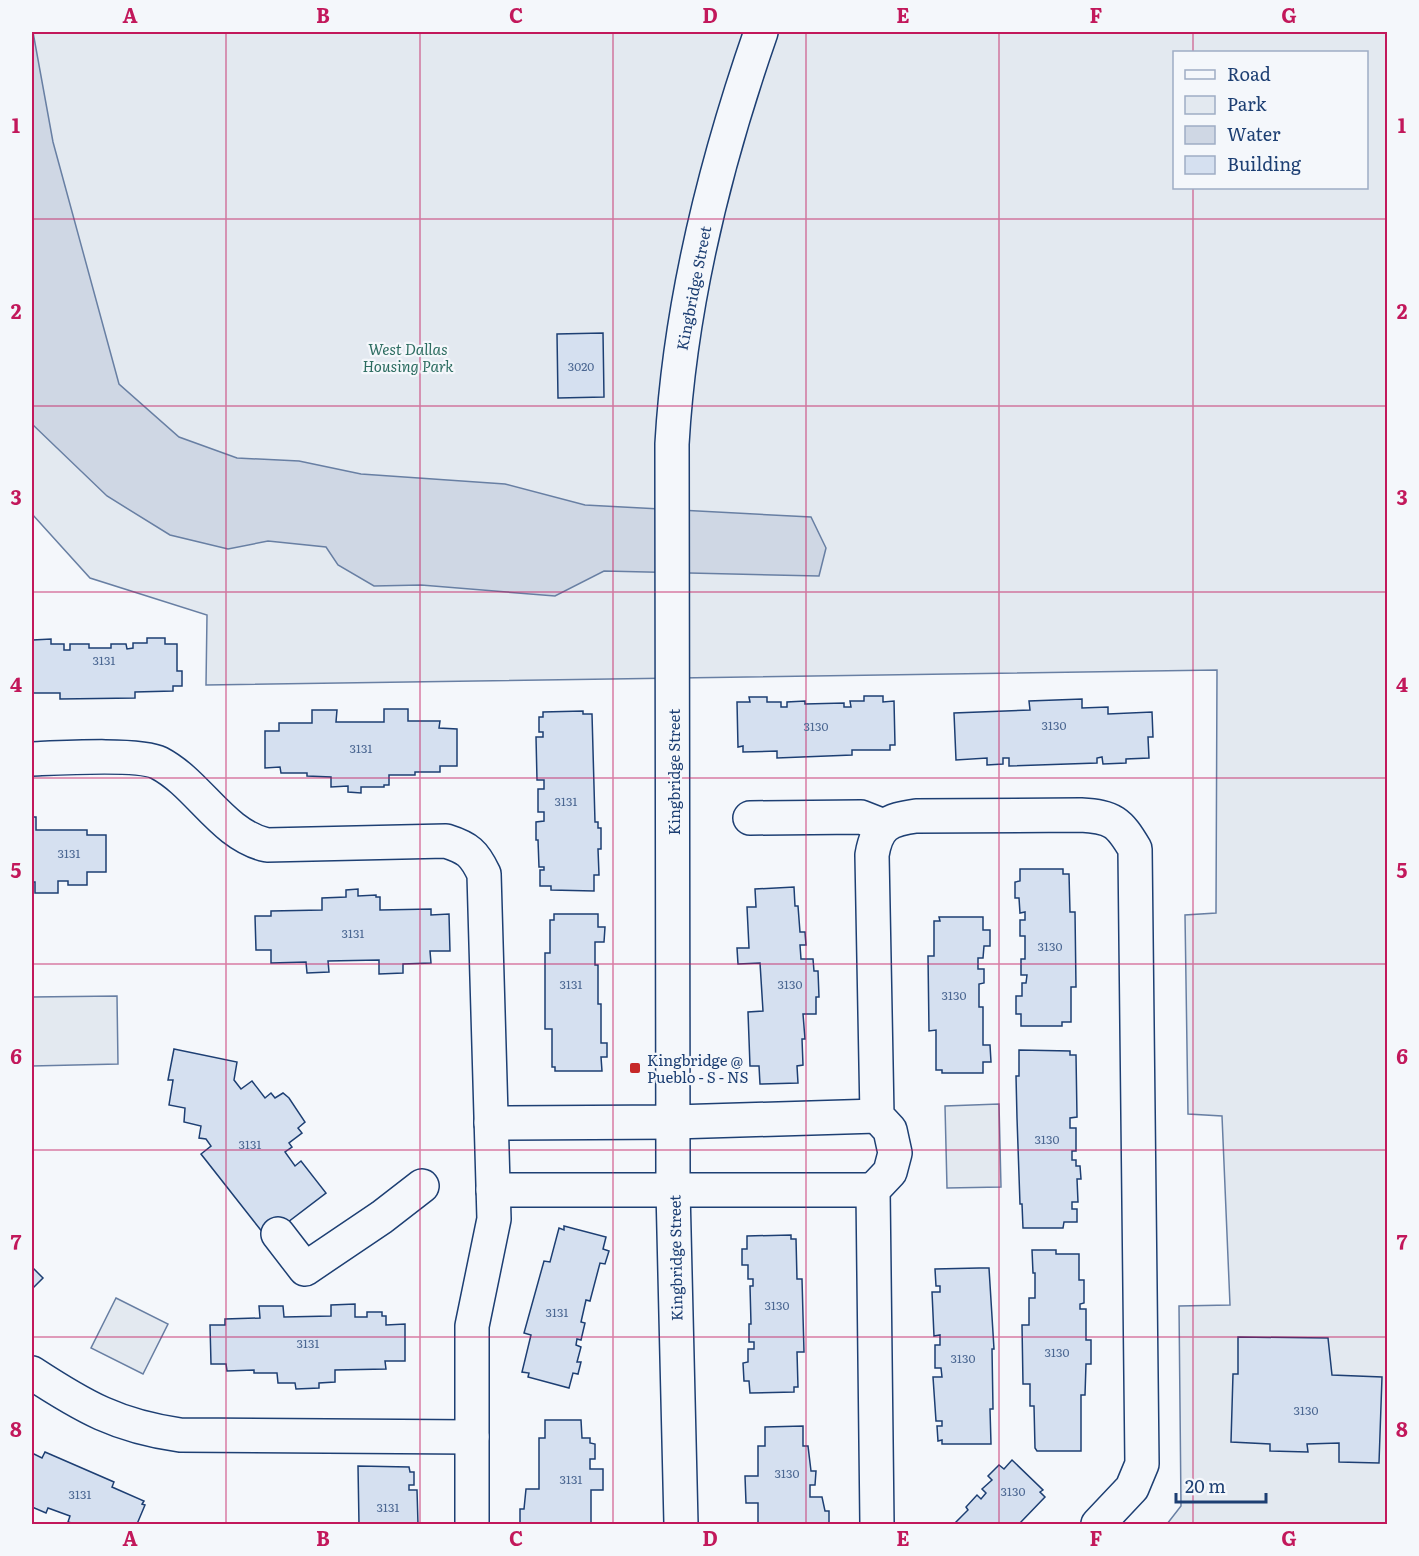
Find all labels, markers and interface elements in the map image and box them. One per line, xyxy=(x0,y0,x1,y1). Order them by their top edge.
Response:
text: A xyxy=(122,0,138,29)
text: B xyxy=(316,0,330,29)
text: C xyxy=(509,0,523,29)
text: D xyxy=(702,0,718,29)
text: E xyxy=(896,0,910,29)
text: F xyxy=(1090,0,1103,29)
text: G xyxy=(1281,0,1297,29)
legend xyxy=(1173,51,1368,189)
text: Road xyxy=(1227,60,1271,87)
text: Park xyxy=(1227,90,1268,117)
text: 1 xyxy=(12,109,20,139)
text: 1 xyxy=(1398,109,1406,139)
text: Water xyxy=(1227,120,1281,147)
text: Building xyxy=(1227,150,1302,177)
street label: Kingbridge Street xyxy=(670,224,716,352)
text: 2 xyxy=(11,295,22,325)
text: 2 xyxy=(1397,295,1408,325)
park label: West Dallas Housing Park xyxy=(362,337,454,377)
house number: 3020 xyxy=(568,357,594,375)
text: 3 xyxy=(10,481,22,511)
text: 3 xyxy=(1396,481,1408,511)
house number: 3131 xyxy=(93,651,116,669)
text: 4 xyxy=(10,668,22,698)
text: 4 xyxy=(1396,668,1408,698)
street label: Kingbridge Street xyxy=(662,709,685,835)
house number: 3130 xyxy=(1042,716,1066,734)
house number: 3130 xyxy=(804,717,828,735)
house number: 3131 xyxy=(350,739,373,757)
house number: 3131 xyxy=(555,792,578,810)
house number: 3131 xyxy=(58,844,81,862)
text: 5 xyxy=(11,854,22,884)
text: 5 xyxy=(1397,854,1408,884)
house number: 3131 xyxy=(342,924,365,942)
house number: 3130 xyxy=(1038,937,1062,955)
house number: 3131 xyxy=(560,975,583,993)
house number: 3130 xyxy=(778,975,802,993)
house number: 3130 xyxy=(942,986,966,1004)
text: 6 xyxy=(10,1040,22,1070)
text: 6 xyxy=(1396,1040,1408,1070)
place label: Kingbridge @ Pueblo - S - NS xyxy=(647,1048,749,1088)
marker: Kingbridge @ Pueblo - S - NS xyxy=(628,1061,642,1075)
house number: 3130 xyxy=(1035,1130,1059,1148)
house number: 3131 xyxy=(239,1135,262,1153)
street label: Kingbridge Street xyxy=(662,1195,688,1321)
text: 7 xyxy=(11,1226,22,1256)
text: 7 xyxy=(1397,1226,1408,1256)
house number: 3130 xyxy=(765,1296,789,1314)
house number: 3131 xyxy=(546,1303,569,1321)
house number: 3131 xyxy=(297,1334,320,1352)
house number: 3130 xyxy=(1045,1343,1069,1361)
house number: 3130 xyxy=(951,1349,975,1367)
house number: 3130 xyxy=(1294,1401,1318,1419)
text: 8 xyxy=(10,1413,22,1443)
text: 8 xyxy=(1396,1413,1408,1443)
house number: 3130 xyxy=(775,1464,799,1482)
scale bar xyxy=(1176,1466,1266,1504)
house number: 3131 xyxy=(560,1470,583,1488)
text: 20 m xyxy=(1185,1472,1226,1499)
house number: 3130 xyxy=(1001,1482,1025,1500)
house number: 3131 xyxy=(69,1485,92,1503)
house number: 3131 xyxy=(377,1498,400,1516)
text: A xyxy=(122,1522,138,1552)
text: B xyxy=(316,1522,330,1552)
text: C xyxy=(509,1522,523,1552)
text: D xyxy=(702,1522,718,1552)
text: E xyxy=(896,1522,910,1552)
text: F xyxy=(1090,1522,1103,1552)
text: G xyxy=(1281,1522,1297,1552)

